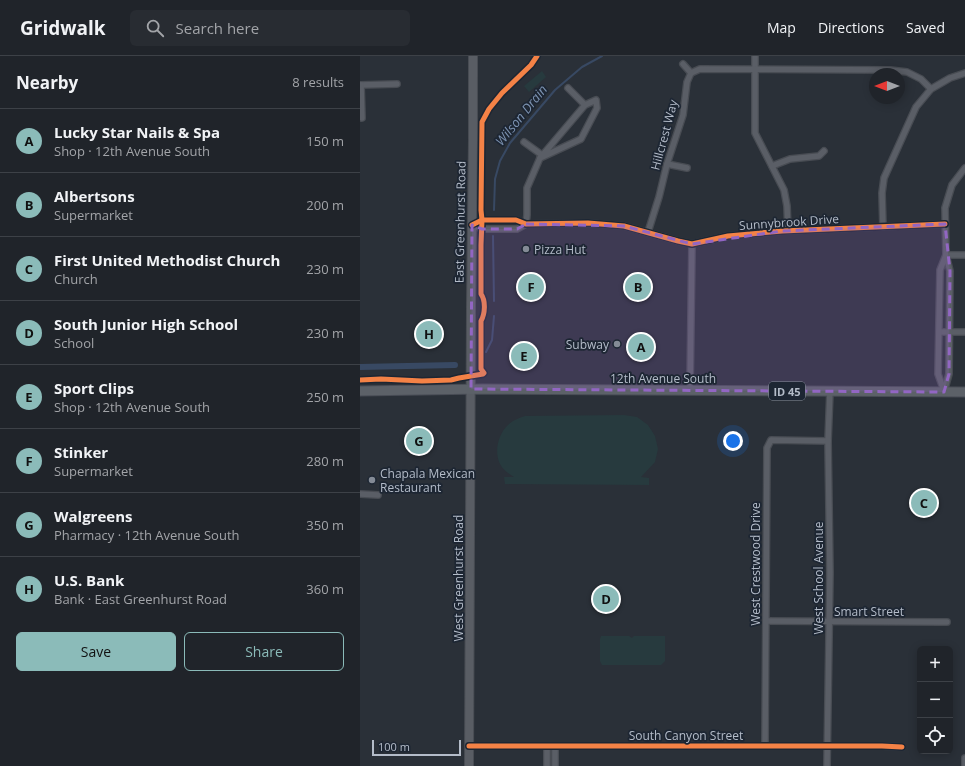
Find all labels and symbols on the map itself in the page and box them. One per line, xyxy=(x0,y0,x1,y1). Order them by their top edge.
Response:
north arrow xyxy=(869,68,905,104)
water label: Wilson Drain xyxy=(491,81,551,149)
street label: Hillcrest Way xyxy=(646,97,682,172)
street label: East Greenhurst Road xyxy=(450,161,470,283)
street label: Sunnybrook Drive xyxy=(738,210,840,234)
place label: Pizza Hut xyxy=(534,241,586,258)
marker: Pizza Hut xyxy=(521,244,531,254)
pin: F xyxy=(518,272,544,302)
pin: B xyxy=(625,272,651,302)
pin: H xyxy=(416,319,442,349)
pin: A xyxy=(628,332,654,362)
place label: Subway xyxy=(566,336,610,353)
marker: Subway xyxy=(612,339,622,349)
pin: E xyxy=(511,341,537,371)
street label: 12th Avenue South xyxy=(610,370,716,387)
road number: ID 45 xyxy=(769,382,805,400)
pin: G xyxy=(406,426,432,456)
your location xyxy=(723,431,743,451)
place label: Chapala Mexican Restaurant xyxy=(380,465,475,496)
marker: Chapala Mexican Restaurant xyxy=(367,475,377,485)
pin: C xyxy=(911,488,937,518)
street label: West Crestwood Drive xyxy=(747,502,764,626)
street label: West Greenhurst Road xyxy=(450,515,467,641)
street label: West School Avenue xyxy=(810,521,827,634)
pin: D xyxy=(593,584,619,614)
street label: Smart Street xyxy=(834,603,904,620)
street label: South Canyon Street xyxy=(629,727,743,744)
scale bar xyxy=(372,738,461,757)

